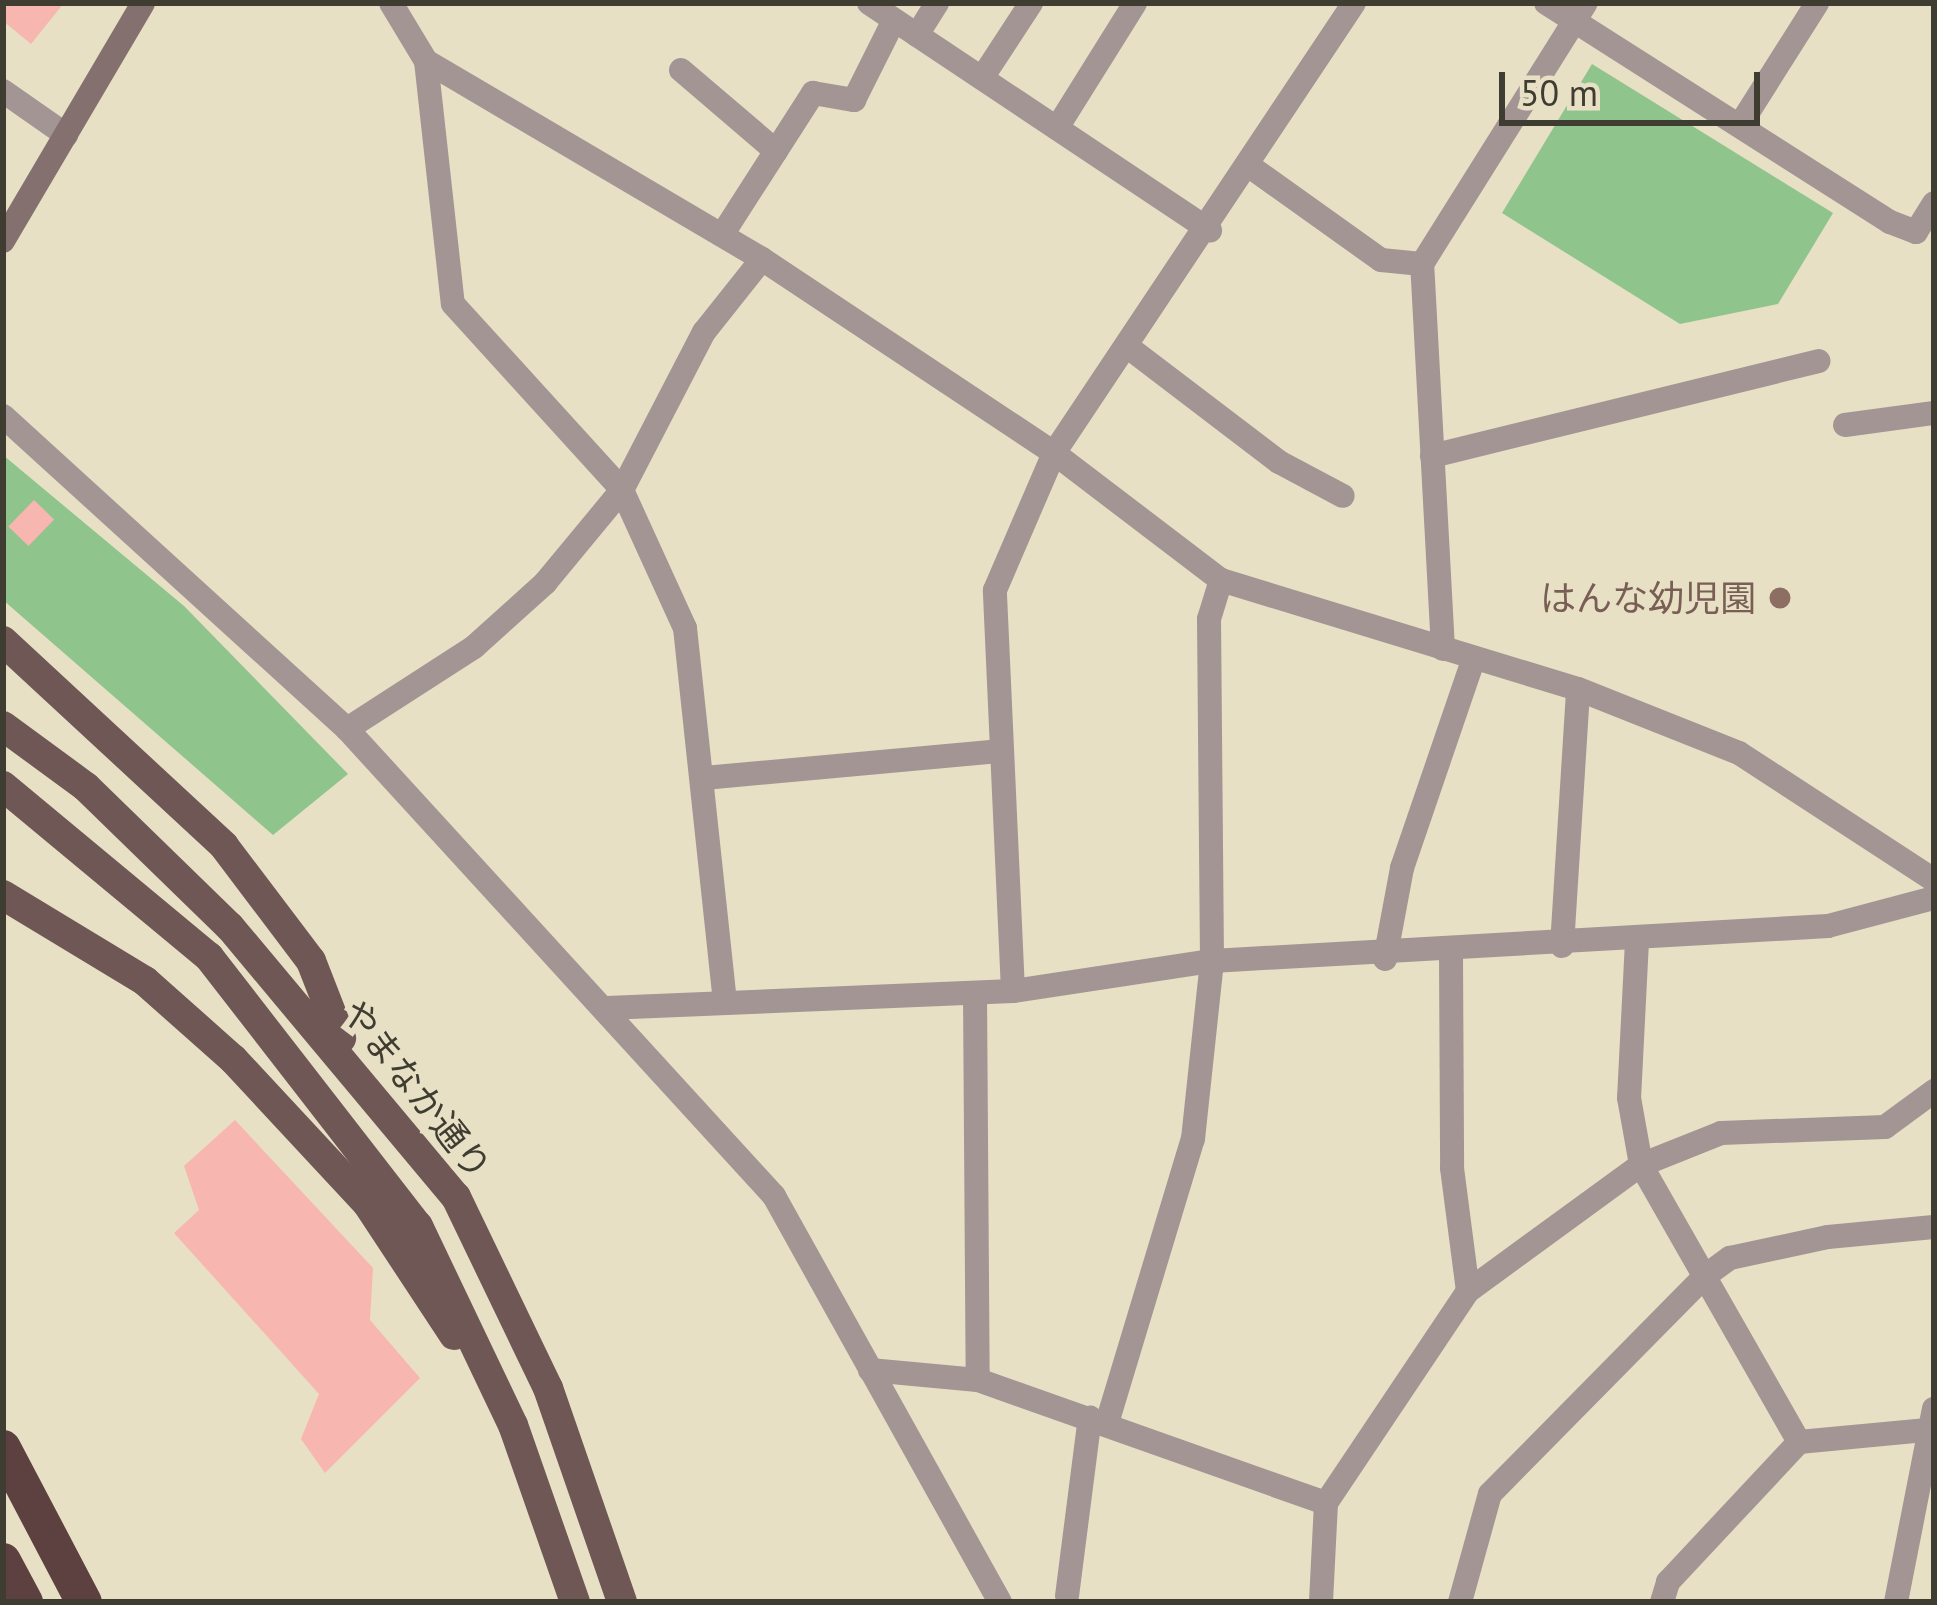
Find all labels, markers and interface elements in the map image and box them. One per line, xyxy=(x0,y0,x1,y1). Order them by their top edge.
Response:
scale bar xyxy=(1505,48,1766,122)
text: 50 m xyxy=(1520,69,1598,116)
place label: はんな幼児園 xyxy=(1540,576,1756,620)
marker: はんな幼児園 xyxy=(1767,585,1793,611)
street label: やまなか通り xyxy=(333,991,501,1187)

